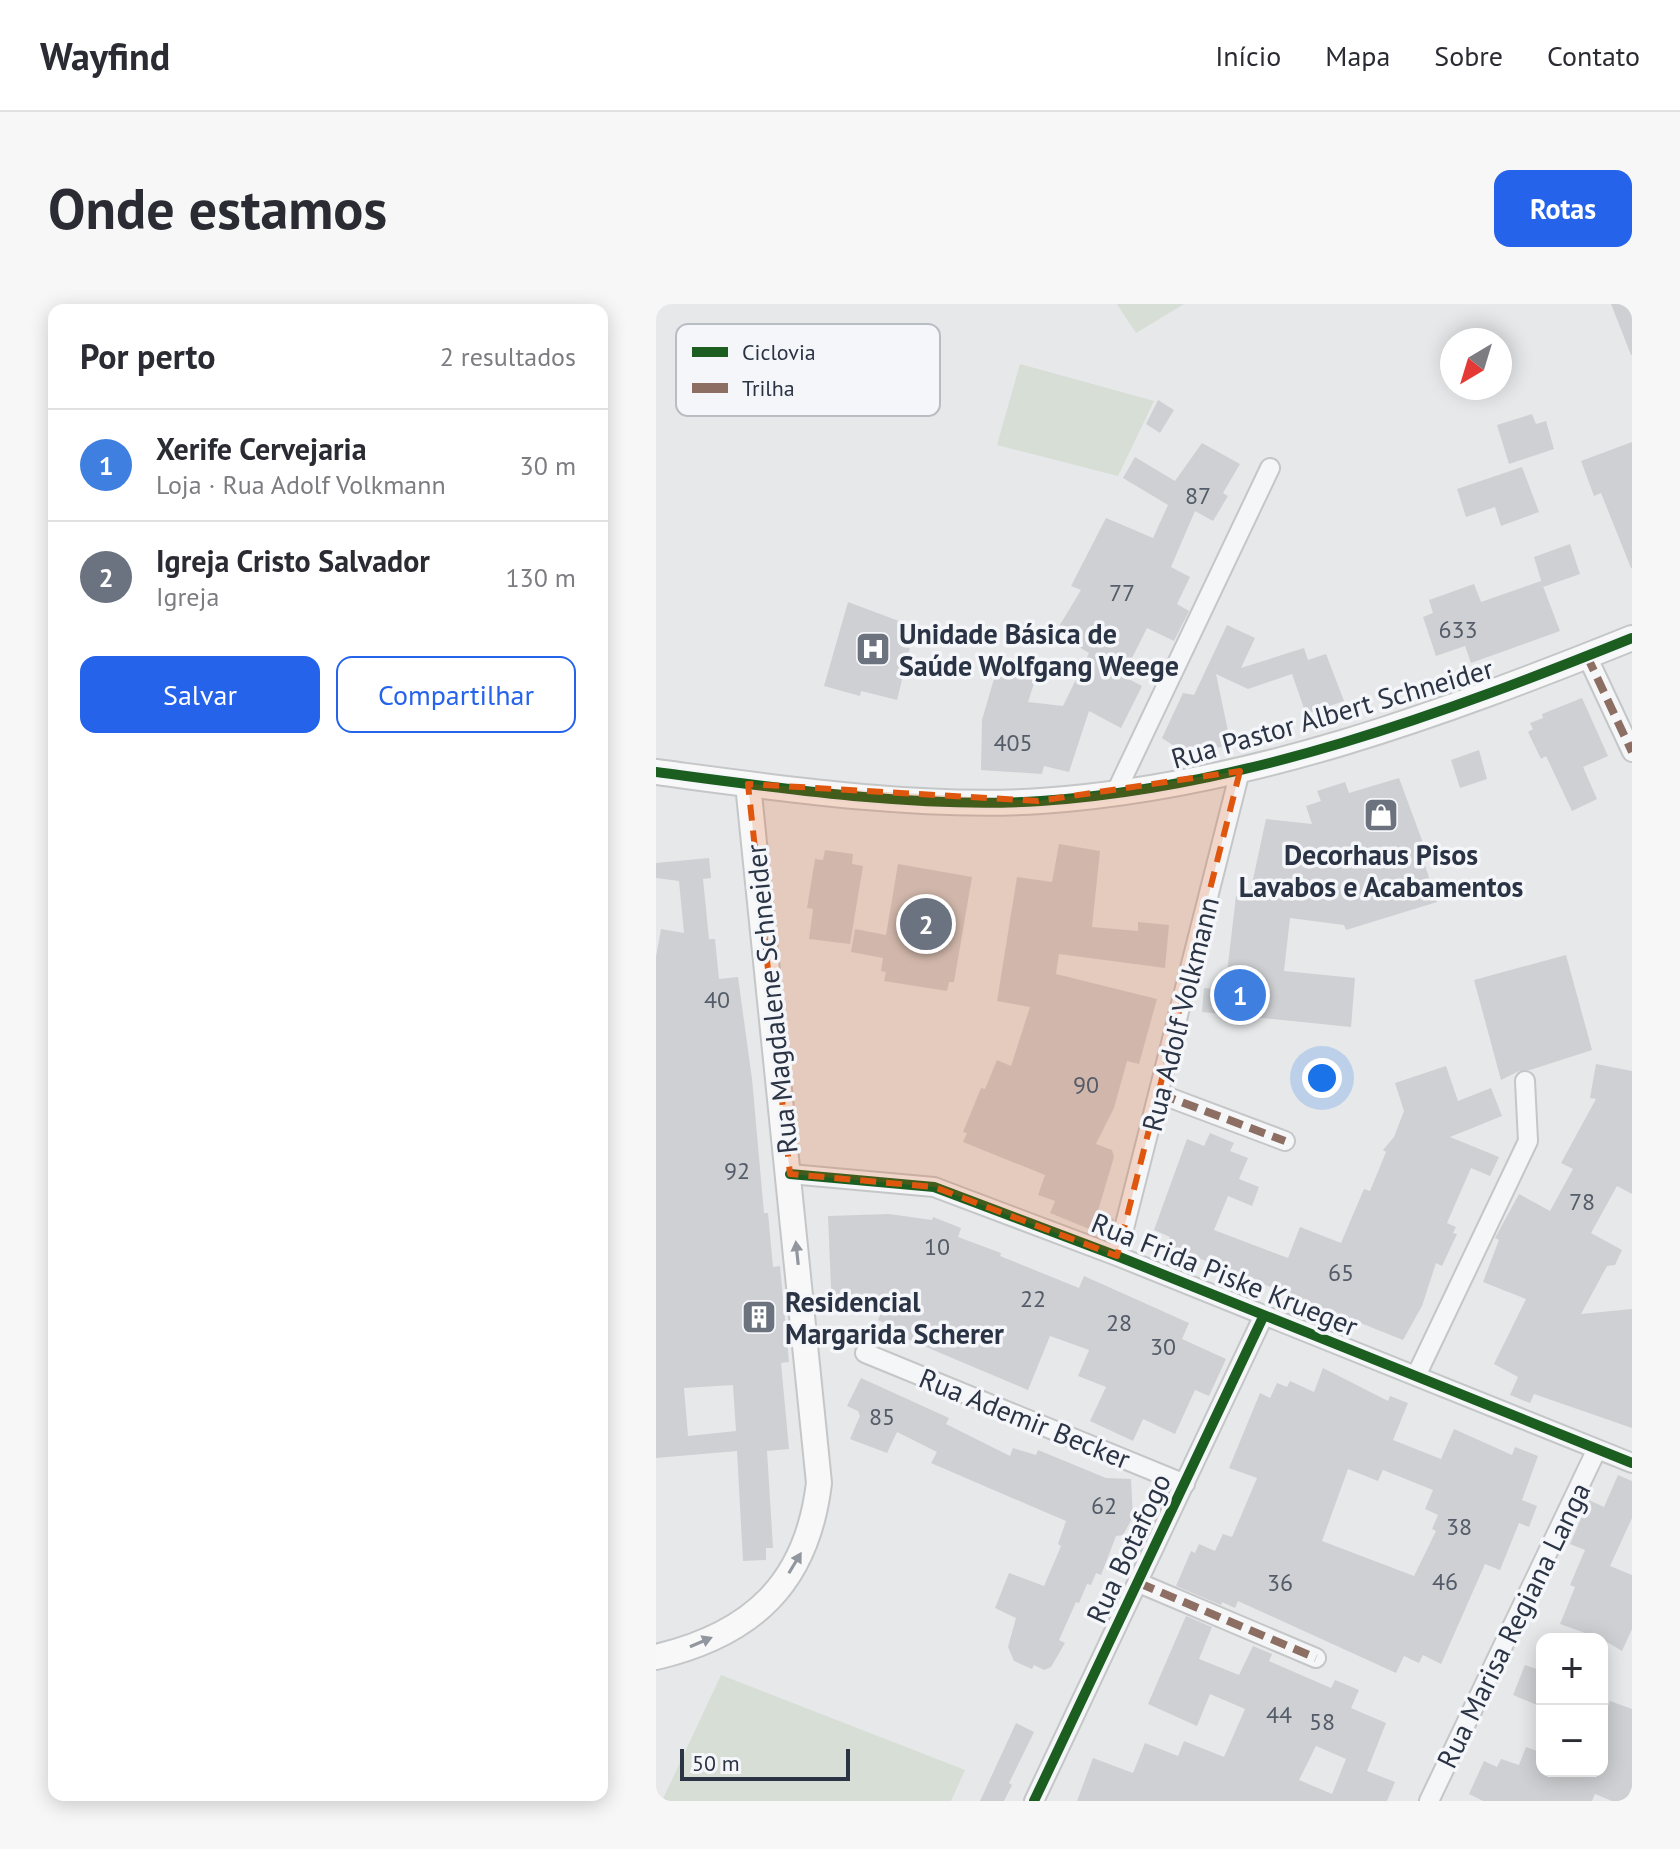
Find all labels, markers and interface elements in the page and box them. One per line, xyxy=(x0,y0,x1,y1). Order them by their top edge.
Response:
text: Wayfind xyxy=(40,31,170,80)
text: Início xyxy=(1215,37,1281,74)
text: Mapa xyxy=(1325,37,1390,74)
text: Sobre xyxy=(1434,37,1503,74)
text: Contato xyxy=(1547,37,1640,74)
button: Rotas xyxy=(1494,170,1632,247)
text: Onde estamos xyxy=(48,172,387,244)
legend xyxy=(676,324,940,416)
north arrow xyxy=(1440,328,1512,400)
text: Por perto xyxy=(80,334,216,378)
text: Ciclovia xyxy=(742,338,816,366)
text: 2 resultados xyxy=(440,340,576,373)
text: Trilha xyxy=(742,374,795,402)
text: Xerife Cervejaria xyxy=(156,429,367,468)
text: 1 xyxy=(99,449,113,482)
text: 30 m xyxy=(520,449,576,482)
text: Loja · Rua Adolf Volkmann xyxy=(156,468,446,501)
house number: 87 xyxy=(1185,480,1211,511)
text: Igreja Cristo Salvador xyxy=(156,541,430,580)
text: 2 xyxy=(99,561,113,594)
text: 130 m xyxy=(505,561,576,594)
house number: 77 xyxy=(1109,577,1135,608)
text: Igreja xyxy=(156,580,219,613)
house number: 633 xyxy=(1438,614,1478,645)
place label: Unidade Básica de Saúde Wolfgang Weege xyxy=(899,615,1179,684)
hospital icon: Unidade Básica de Saúde Wolfgang Weege xyxy=(854,630,892,668)
street label: Rua Pastor Albert Schneider xyxy=(1167,649,1498,777)
button: Salvar xyxy=(80,656,320,733)
button: Compartilhar xyxy=(336,656,576,733)
house number: 405 xyxy=(993,727,1033,758)
shop icon: Decorhaus Pisos Lavabos e Acabamentos xyxy=(1362,796,1400,834)
place label: Decorhaus Pisos Lavabos e Acabamentos xyxy=(1239,836,1523,905)
street label: Rua Magdalene Schneider xyxy=(736,842,806,1156)
street label: Rua Adolf Volkmann xyxy=(1133,893,1227,1135)
pin: 2 xyxy=(900,894,952,954)
pin: 1 xyxy=(1214,965,1266,1025)
house number: 40 xyxy=(704,984,730,1015)
your location xyxy=(1302,1058,1342,1098)
house number: 90 xyxy=(1073,1069,1099,1100)
house number: 92 xyxy=(724,1155,750,1186)
house number: 78 xyxy=(1569,1186,1595,1217)
street label: Rua Frida Piske Krueger xyxy=(1086,1204,1364,1345)
house number: 10 xyxy=(924,1231,950,1262)
one-way arrow xyxy=(790,1240,803,1265)
house number: 65 xyxy=(1328,1257,1354,1288)
place label: Residencial Margarida Scherer xyxy=(785,1283,1004,1352)
house number: 22 xyxy=(1020,1283,1046,1314)
building icon: Residencial Margarida Scherer xyxy=(740,1298,778,1336)
house number: 28 xyxy=(1106,1307,1132,1338)
house number: 30 xyxy=(1150,1331,1176,1362)
street label: Rua Ademir Becker xyxy=(914,1359,1136,1477)
house number: 85 xyxy=(869,1401,895,1432)
street label: Rua Botafogo xyxy=(1077,1467,1179,1629)
street label: Rua Marisa Regiana Langa xyxy=(1428,1476,1598,1774)
house number: 62 xyxy=(1091,1490,1117,1521)
house number: 38 xyxy=(1446,1511,1472,1542)
one-way arrow xyxy=(788,1552,802,1574)
house number: 46 xyxy=(1432,1566,1458,1597)
house number: 36 xyxy=(1267,1567,1293,1598)
map controls xyxy=(1536,1633,1608,1777)
button: + xyxy=(1536,1633,1608,1705)
one-way arrow xyxy=(689,1636,713,1649)
house number: 44 xyxy=(1266,1699,1292,1730)
button: − xyxy=(1536,1705,1608,1777)
house number: 58 xyxy=(1309,1706,1335,1737)
scale bar xyxy=(680,1745,850,1781)
text: 50 m xyxy=(692,1749,740,1777)

